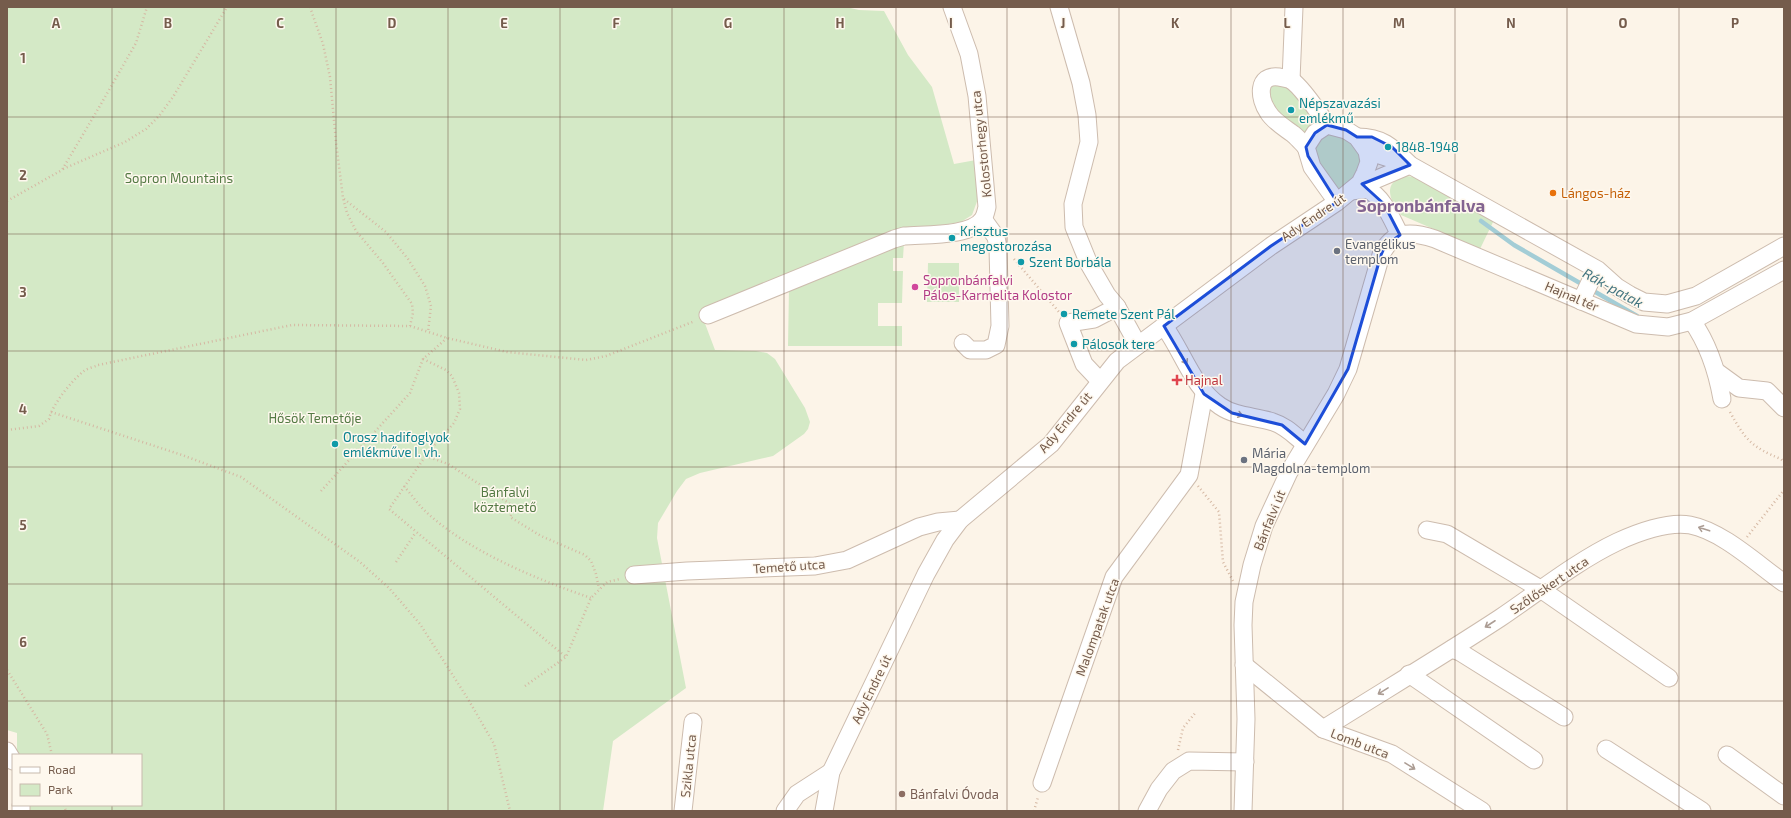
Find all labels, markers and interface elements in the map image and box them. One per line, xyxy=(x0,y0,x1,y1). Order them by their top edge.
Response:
text: A xyxy=(52,15,61,31)
text: B xyxy=(164,15,172,31)
text: C xyxy=(276,15,284,31)
text: D xyxy=(388,15,397,31)
text: E xyxy=(500,15,508,31)
text: F xyxy=(612,15,620,31)
text: G xyxy=(724,15,732,31)
text: H xyxy=(836,15,845,31)
text: I xyxy=(949,15,953,31)
text: J xyxy=(1061,15,1065,31)
text: K xyxy=(1171,15,1180,31)
text: L xyxy=(1284,15,1291,31)
text: M xyxy=(1393,15,1405,31)
text: N xyxy=(1506,15,1516,31)
text: O xyxy=(1619,15,1628,31)
text: P xyxy=(1731,15,1739,31)
text: 1 xyxy=(20,50,26,66)
street label: Kolostorhegy utca xyxy=(967,90,995,198)
place label: Népszavazási emlékmű xyxy=(1299,95,1381,126)
marker: Népszavazási emlékmű xyxy=(1286,105,1296,115)
place label: 1848-1948 xyxy=(1396,139,1459,155)
marker: 1848-1948 xyxy=(1383,142,1393,152)
text: 2 xyxy=(19,167,27,183)
park label: Sopron Mountains xyxy=(125,170,233,186)
place label: Lángos-ház xyxy=(1561,185,1631,201)
marker: Lángos-ház xyxy=(1548,188,1558,198)
street label: Ady Endre út xyxy=(1278,189,1348,244)
district label: Sopronbánfalva xyxy=(1357,195,1485,215)
place label: Krisztus megostorozása xyxy=(960,223,1052,254)
marker: Krisztus megostorozása xyxy=(947,233,957,243)
place label: Evangélikus templom xyxy=(1345,236,1416,267)
marker: Evangélikus templom xyxy=(1332,246,1342,256)
place label: Szent Borbála xyxy=(1029,254,1112,270)
marker: Szent Borbála xyxy=(1016,257,1026,267)
water label: Rák-patak xyxy=(1580,264,1646,311)
place label: Sopronbánfalvi Pálos-Karmelita Kolostor xyxy=(923,272,1072,303)
street label: Hajnal tér xyxy=(1543,277,1601,315)
marker: Sopronbánfalvi Pálos-Karmelita Kolostor xyxy=(910,282,920,292)
text: 3 xyxy=(19,284,27,300)
place label: Remete Szent Pál xyxy=(1072,306,1175,322)
marker: Remete Szent Pál xyxy=(1059,309,1069,319)
place label: Pálosok tere xyxy=(1082,336,1155,352)
marker: Pálosok tere xyxy=(1069,339,1079,349)
one-way arrow xyxy=(1181,353,1189,365)
place label: Hajnal xyxy=(1185,372,1223,388)
marker: Hajnal xyxy=(1172,375,1182,385)
street label: Ady Endre út xyxy=(1035,388,1095,456)
text: 4 xyxy=(19,401,27,417)
park label: Hősök Temetője xyxy=(268,410,362,426)
one-way arrow xyxy=(1230,410,1243,418)
place label: Orosz hadifoglyok emlékműve I. vh. xyxy=(343,429,450,460)
marker: Orosz hadifoglyok emlékműve I. vh. xyxy=(330,439,340,449)
place label: Mária Magdolna-templom xyxy=(1252,445,1370,476)
marker: Mária Magdolna-templom xyxy=(1239,455,1249,465)
park label: Bánfalvi köztemető xyxy=(473,484,537,515)
street label: Bánfalvi út xyxy=(1250,487,1288,553)
text: 5 xyxy=(19,517,27,533)
one-way arrow xyxy=(1698,525,1710,533)
street label: Szőlőskert utca xyxy=(1507,553,1591,617)
street label: Temető utca xyxy=(752,555,826,577)
street label: Malompatak utca xyxy=(1072,576,1122,678)
one-way arrow xyxy=(1485,620,1496,628)
text: 6 xyxy=(19,634,27,650)
street label: Ady Endre út xyxy=(847,652,895,726)
one-way arrow xyxy=(1377,687,1388,695)
street label: Lomb utca xyxy=(1328,724,1392,762)
street label: Szikla utca xyxy=(677,734,699,798)
legend xyxy=(12,754,142,806)
one-way arrow xyxy=(1405,761,1416,770)
text: Road xyxy=(48,762,76,776)
text: Park xyxy=(48,782,73,796)
place label: Bánfalvi Óvoda xyxy=(910,785,999,802)
marker: Bánfalvi Óvoda xyxy=(897,789,907,799)

